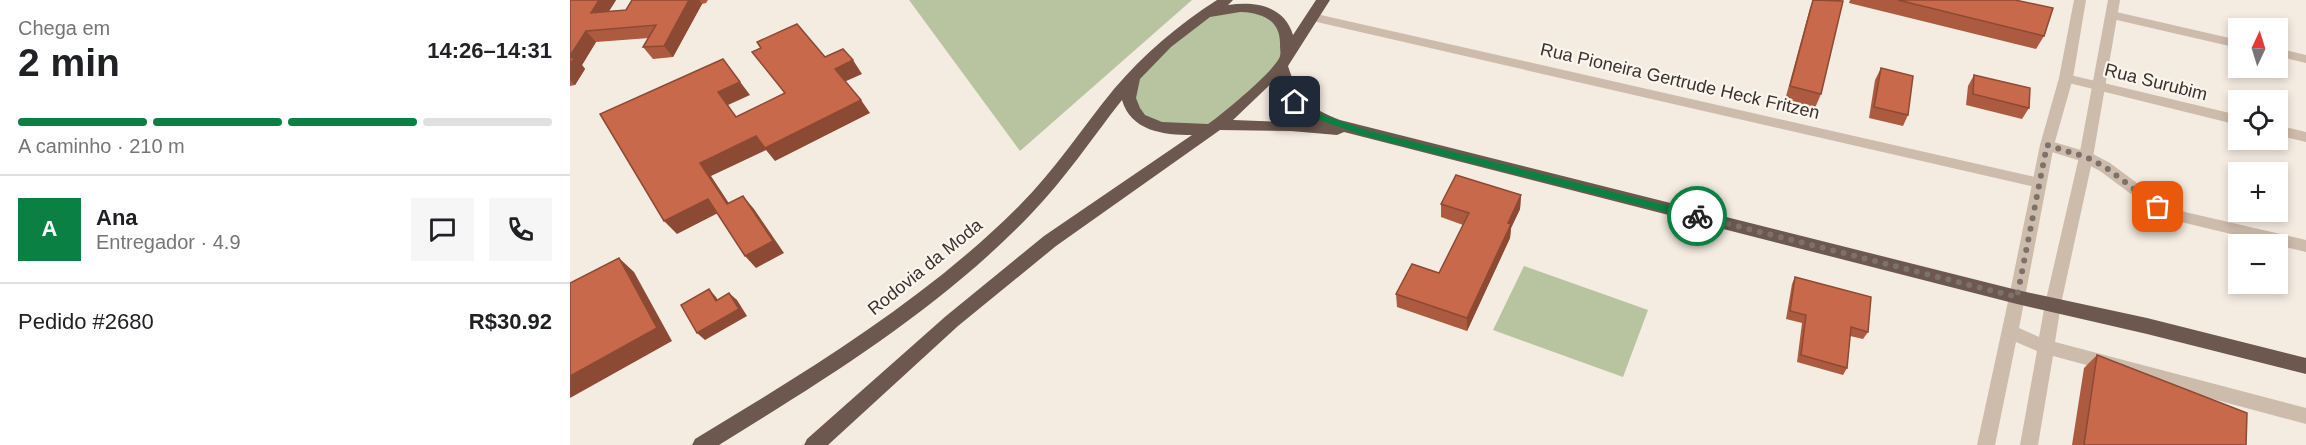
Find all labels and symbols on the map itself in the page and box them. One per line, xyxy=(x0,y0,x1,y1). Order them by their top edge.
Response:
north arrow xyxy=(2228,18,2288,78)
street label: Rua Pioneira Gertrude Heck Fritzen xyxy=(1538,39,1822,123)
street label: Rua Surubim xyxy=(2103,60,2209,104)
pin xyxy=(1269,76,1320,127)
pin xyxy=(2132,181,2183,232)
courier xyxy=(1667,186,1727,246)
street label: Rodovia da Moda xyxy=(864,214,987,319)

